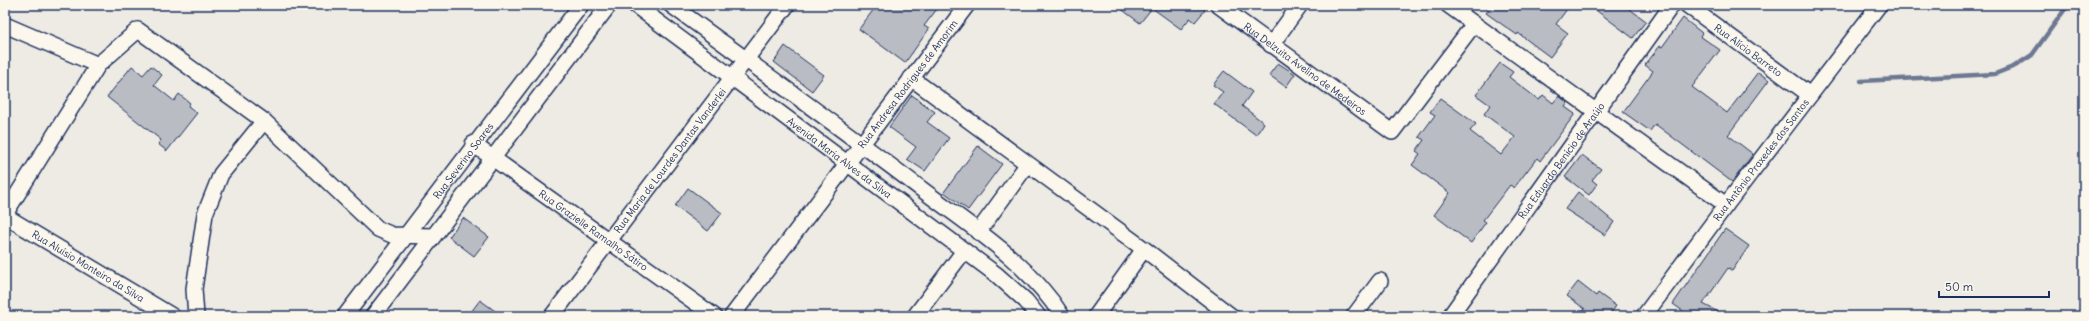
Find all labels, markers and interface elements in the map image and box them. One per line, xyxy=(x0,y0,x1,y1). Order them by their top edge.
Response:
street label: Rua Andresa Rodrigues de Amorim xyxy=(855,17,961,151)
street label: Rua Delzuita Avelino de Medeiros xyxy=(1241,20,1369,119)
street label: Rua Alício Barreto xyxy=(1711,21,1785,80)
street label: Rua Maria de Lourdes Dantas Vanderlei xyxy=(611,86,729,236)
street label: Rua Antônio Praxedes dos Santos xyxy=(1710,96,1812,224)
street label: Rua Eduardo Benício de Araújo xyxy=(1515,100,1608,222)
street label: Avenida Maria Alves da Silva xyxy=(784,115,894,201)
street label: Rua Severino Soares xyxy=(430,120,497,202)
street label: Rua Grazielle Ramalho Sátiro xyxy=(536,187,651,274)
street label: Rua Aluísio Monteiro da Silva xyxy=(29,228,147,305)
scale bar xyxy=(1939,273,2049,299)
text: 50 m xyxy=(1945,279,1974,294)

